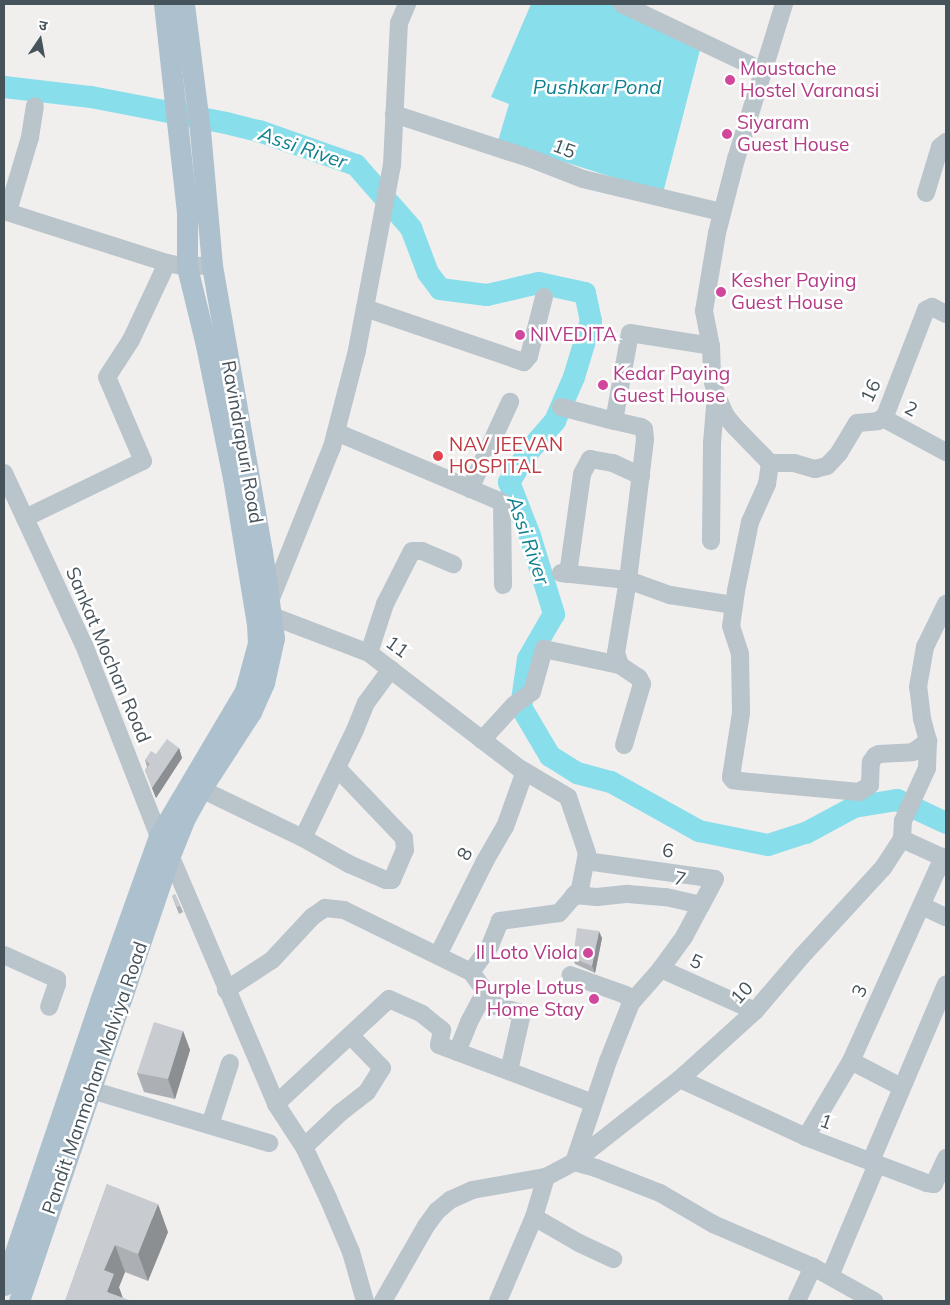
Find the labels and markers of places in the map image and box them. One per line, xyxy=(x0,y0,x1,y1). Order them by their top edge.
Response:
place label: Moustache Hostel Varanasi xyxy=(740,58,879,102)
marker: Moustache Hostel Varanasi xyxy=(724,74,736,86)
place label: Siyaram Guest House xyxy=(737,112,849,156)
marker: Siyaram Guest House xyxy=(721,128,733,140)
place label: Kesher Paying Guest House xyxy=(731,270,856,314)
marker: Kesher Paying Guest House xyxy=(715,286,727,298)
place label: NIVEDITA xyxy=(530,324,617,346)
marker: NIVEDITA xyxy=(514,329,526,341)
place label: Kedar Paying Guest House xyxy=(613,363,730,407)
marker: Kedar Paying Guest House xyxy=(597,379,609,391)
place label: NAV JEEVAN HOSPITAL xyxy=(449,434,563,478)
marker: NAV JEEVAN HOSPITAL xyxy=(431,449,445,463)
place label: Il Loto Viola xyxy=(476,942,578,964)
marker: Il Loto Viola xyxy=(582,947,594,959)
place label: Purple Lotus Home Stay xyxy=(475,977,584,1021)
marker: Purple Lotus Home Stay xyxy=(588,993,600,1005)

